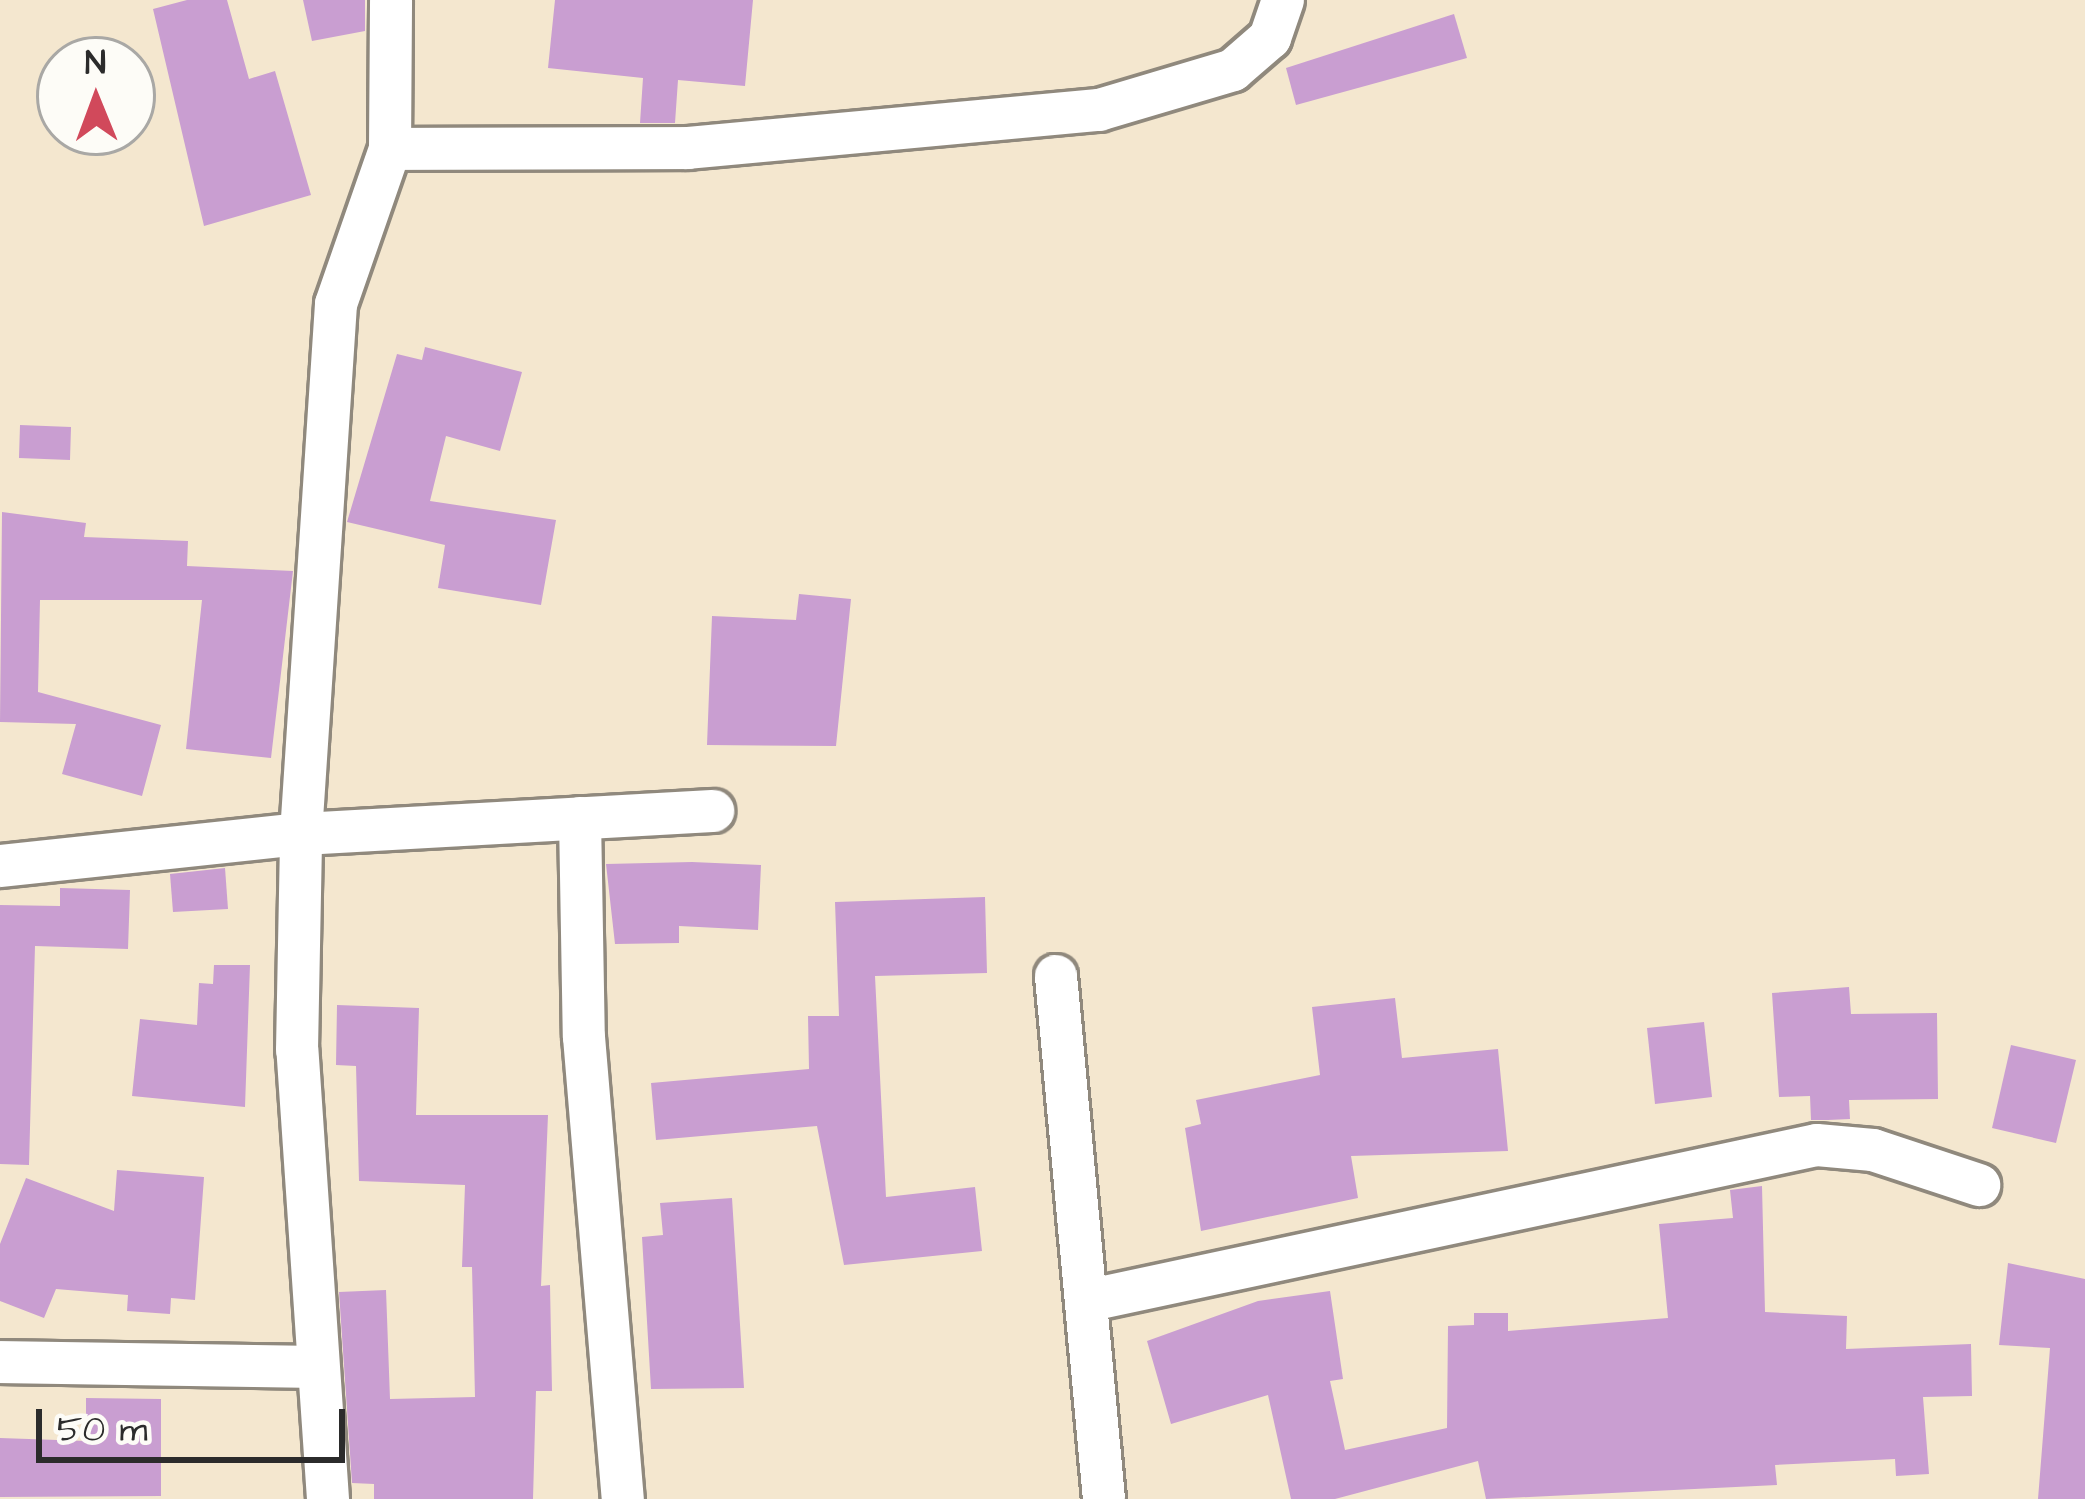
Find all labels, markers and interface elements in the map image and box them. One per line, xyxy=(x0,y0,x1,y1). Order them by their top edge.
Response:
north arrow xyxy=(36,36,156,156)
text: N xyxy=(85,40,106,86)
scale bar xyxy=(42,1385,351,1459)
text: 50 m xyxy=(57,1404,148,1455)

